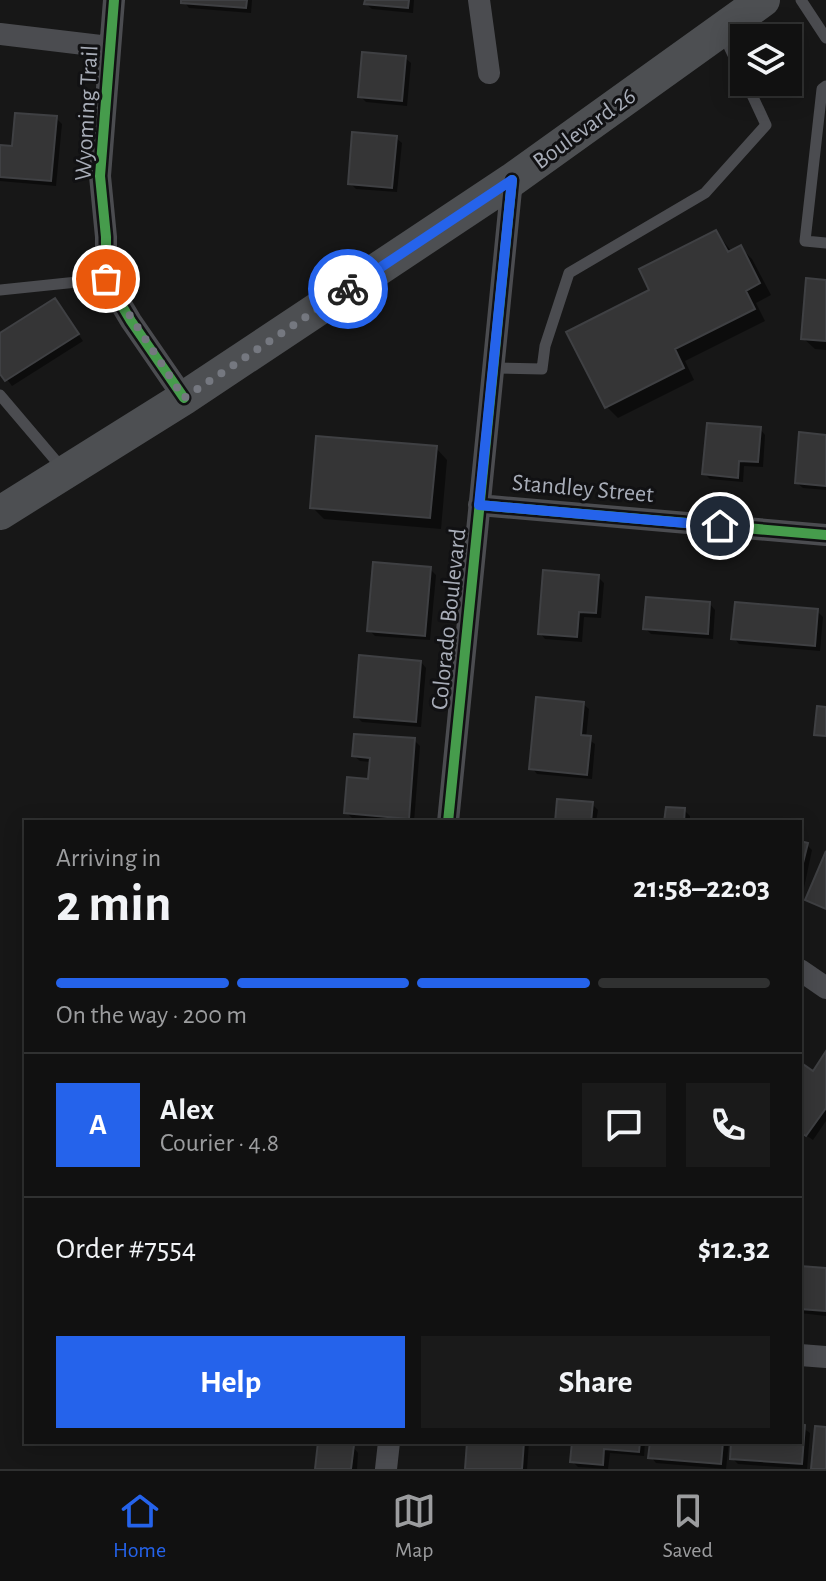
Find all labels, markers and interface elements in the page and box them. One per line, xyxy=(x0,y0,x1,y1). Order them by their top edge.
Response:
map controls xyxy=(730,24,802,96)
button: layers xyxy=(730,24,802,96)
street label: Wyoming Trail xyxy=(71,45,103,182)
street label: Boulevard 26 xyxy=(529,84,640,174)
pin xyxy=(72,245,140,313)
courier xyxy=(308,249,388,329)
icon: bag xyxy=(84,257,128,301)
icon: bike xyxy=(326,267,370,311)
street label: Standley Street xyxy=(511,471,655,507)
pin xyxy=(686,492,754,560)
icon: home xyxy=(698,504,742,548)
street label: Colorado Boulevard xyxy=(428,527,470,711)
text: Arriving in xyxy=(56,845,161,871)
text: 21:58–22:03 xyxy=(633,873,770,903)
text: 2 min xyxy=(56,878,171,930)
text: On the way · 200 m xyxy=(56,1002,247,1028)
button: chat xyxy=(582,1083,666,1167)
button: phone xyxy=(686,1083,770,1167)
text: Alex xyxy=(160,1095,214,1125)
text: A xyxy=(89,1110,107,1140)
text: Courier · 4.8 xyxy=(160,1130,279,1156)
text: Order #7554 xyxy=(56,1234,196,1264)
text: $12.32 xyxy=(698,1234,770,1264)
button: Help xyxy=(56,1336,405,1428)
button: Share xyxy=(421,1336,770,1428)
tab: Home xyxy=(113,1489,166,1563)
tab: Map xyxy=(392,1489,436,1563)
tab: Saved xyxy=(663,1489,713,1563)

